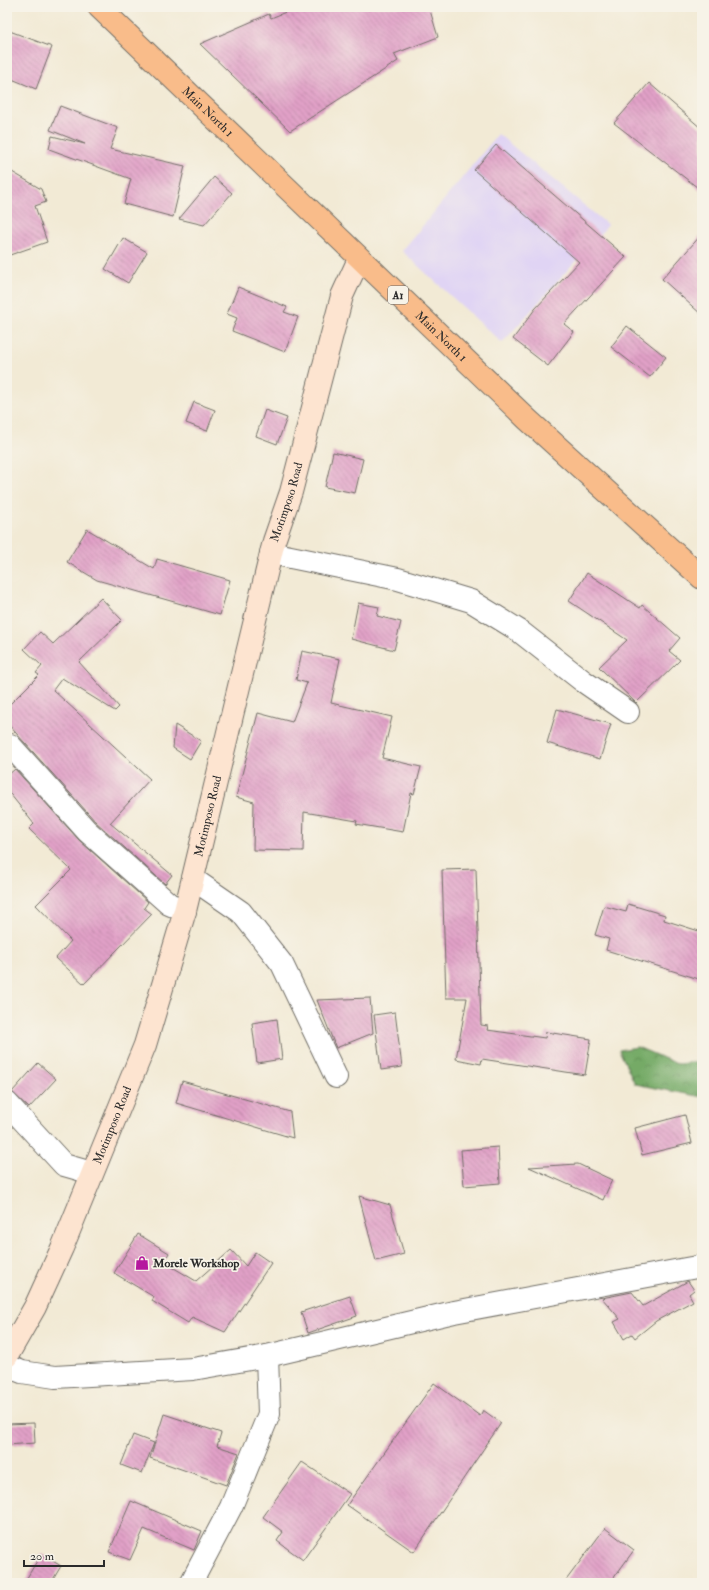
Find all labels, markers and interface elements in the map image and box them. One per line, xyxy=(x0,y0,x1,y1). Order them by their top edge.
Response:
street label: Main North 1 xyxy=(179,83,237,140)
road number: A1 xyxy=(388,286,408,304)
street label: Main North 1 xyxy=(412,308,470,365)
street label: Motimposo Road xyxy=(267,460,306,544)
street label: Motimposo Road xyxy=(191,774,225,858)
street label: Motimposo Road xyxy=(90,1084,135,1166)
shop icon: Morele Workshop xyxy=(134,1255,150,1271)
place label: Morele Workshop xyxy=(152,1256,239,1271)
scale bar xyxy=(24,1542,104,1568)
text: 20 m xyxy=(30,1549,55,1564)

